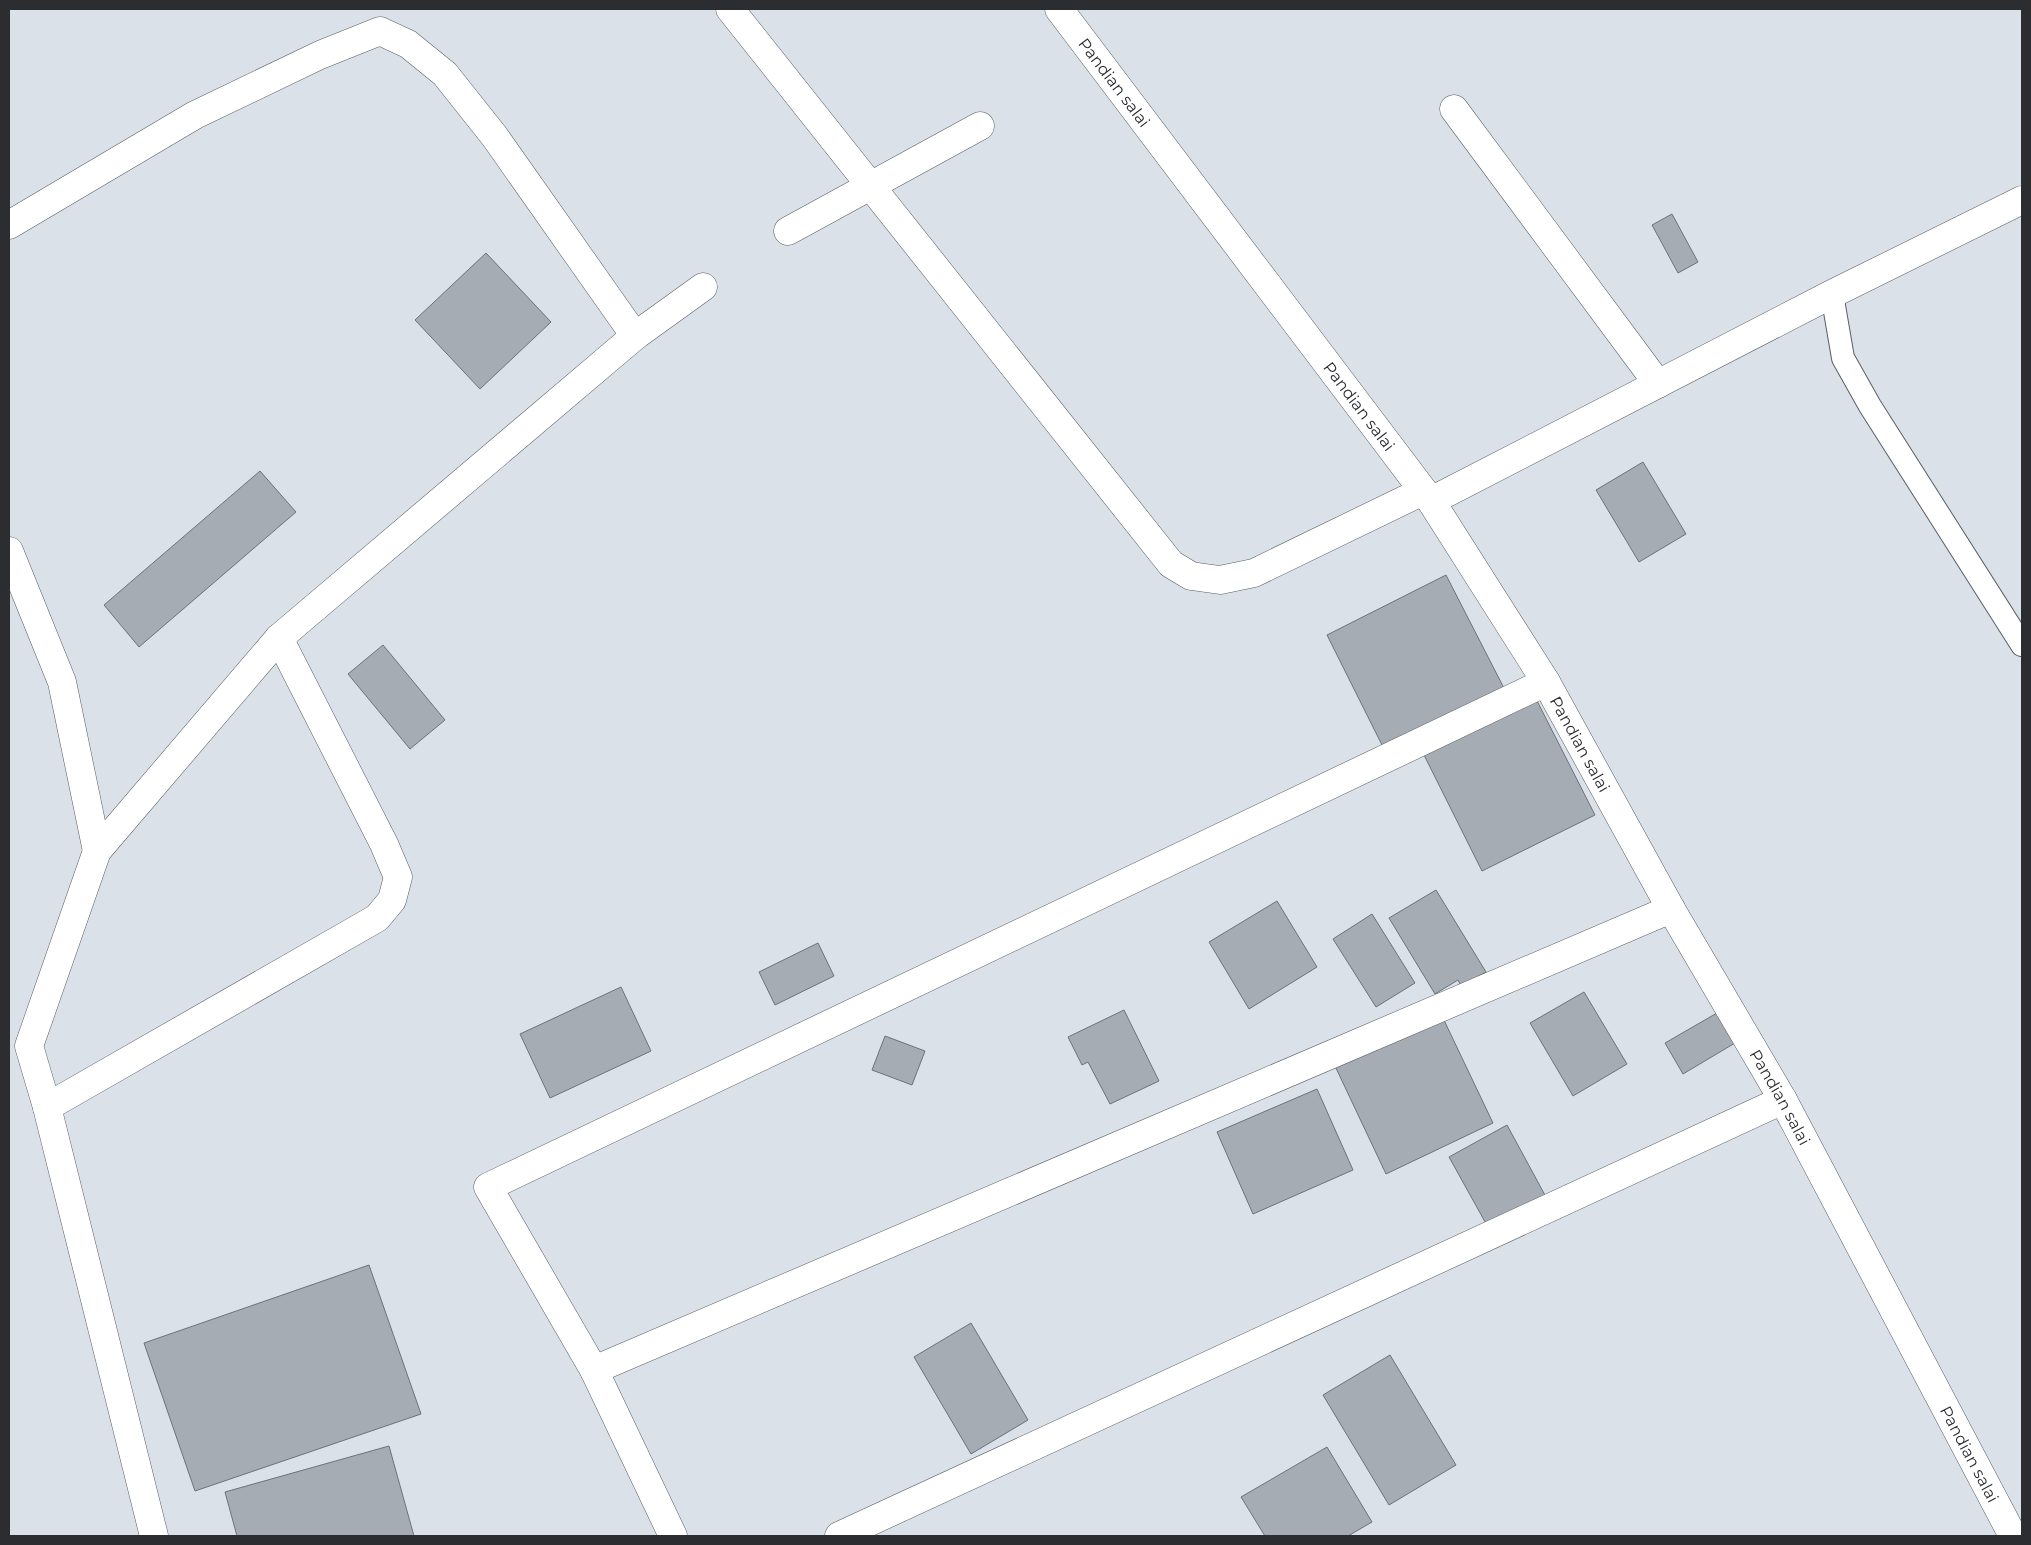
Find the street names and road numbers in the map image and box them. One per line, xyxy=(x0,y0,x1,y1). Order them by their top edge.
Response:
street label: Pandian salai xyxy=(1075,34,1154,131)
street label: Pandian salai xyxy=(1320,358,1399,454)
street label: Pandian salai xyxy=(1546,693,1614,795)
street label: Pandian salai xyxy=(1746,1046,1814,1148)
street label: Pandian salai xyxy=(1936,1402,2003,1506)

